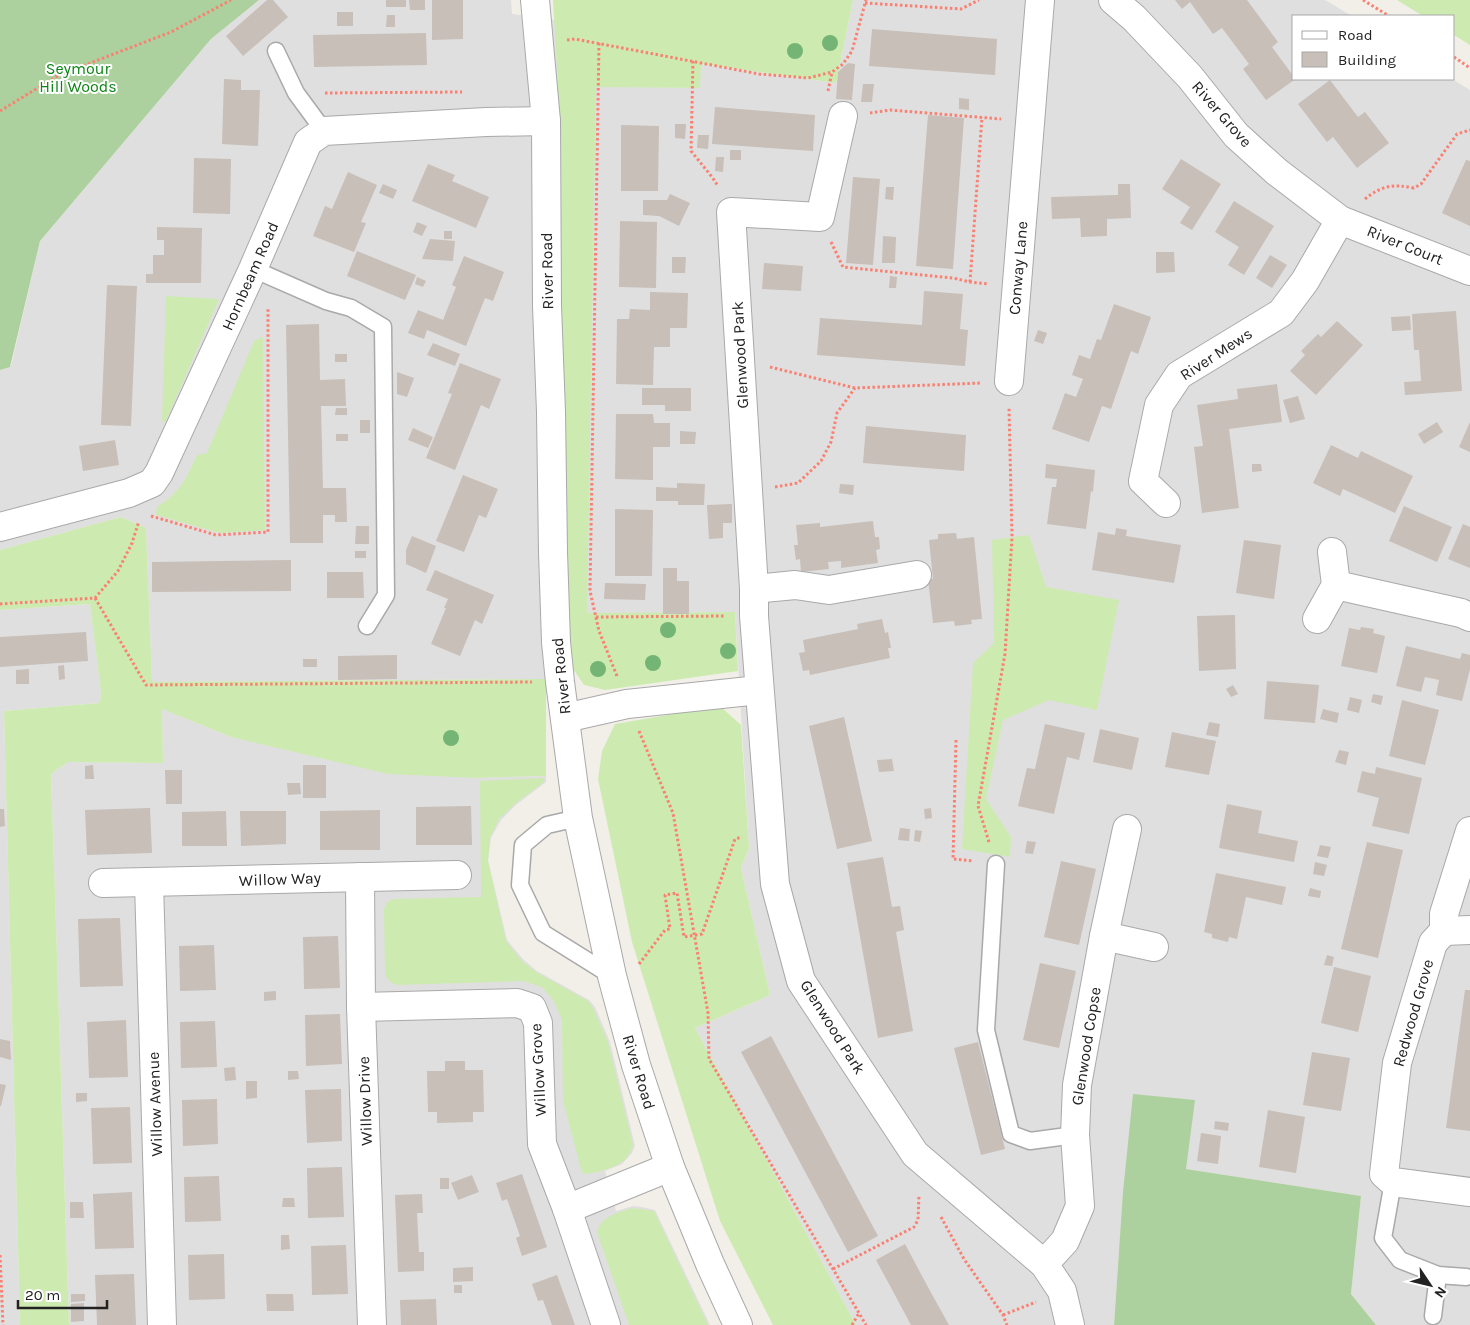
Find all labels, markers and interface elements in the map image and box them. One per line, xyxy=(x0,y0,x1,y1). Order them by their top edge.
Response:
legend xyxy=(1292,15,1455,80)
text: Road xyxy=(1338,26,1373,44)
text: Building xyxy=(1338,51,1396,69)
park label: Seymour Hill Woods xyxy=(39,59,117,96)
street label: River Grove xyxy=(1188,77,1256,151)
street label: Hornbeam Road xyxy=(218,219,282,333)
street label: Conway Lane xyxy=(1004,220,1032,316)
street label: River Court xyxy=(1364,221,1446,269)
street label: River Road xyxy=(537,232,557,310)
street label: Glenwood Park xyxy=(728,301,752,409)
street label: River Mews xyxy=(1176,324,1256,384)
street label: River Road xyxy=(548,637,574,715)
street label: Willow Way xyxy=(239,868,322,890)
street label: Redwood Grove xyxy=(1389,957,1437,1069)
street label: Glenwood Park xyxy=(796,976,870,1078)
street label: Glenwood Copse xyxy=(1067,985,1105,1107)
street label: Willow Grove xyxy=(526,1023,550,1117)
street label: River Road xyxy=(619,1032,659,1112)
street label: Willow Avenue xyxy=(144,1051,166,1157)
street label: Willow Drive xyxy=(354,1056,376,1146)
north arrow xyxy=(1405,1260,1455,1310)
scale bar xyxy=(18,1278,106,1310)
text: N xyxy=(1430,1283,1450,1301)
text: 20 m xyxy=(25,1286,60,1304)

